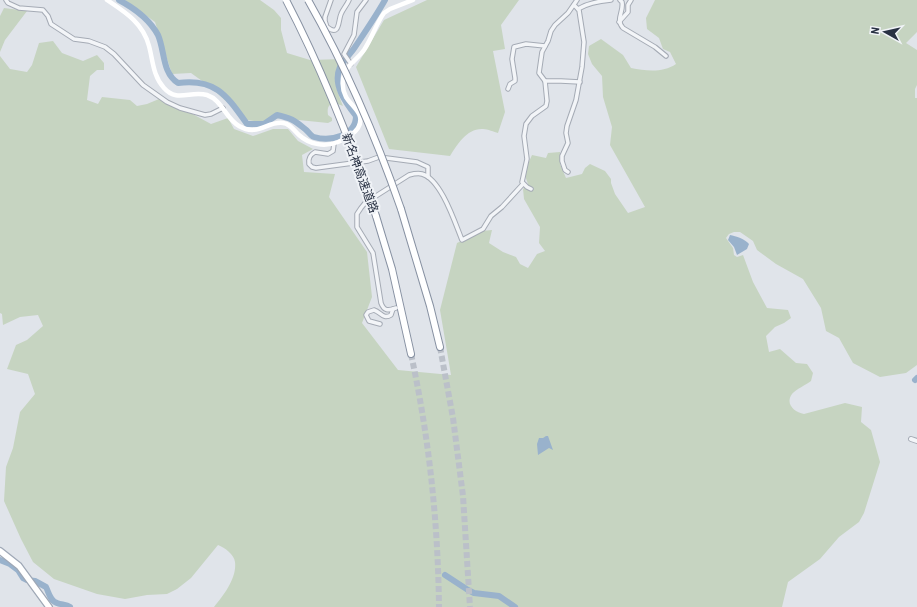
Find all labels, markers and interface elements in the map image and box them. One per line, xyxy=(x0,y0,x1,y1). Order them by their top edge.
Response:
north arrow xyxy=(865,12,905,52)
text: N xyxy=(869,26,883,35)
street label: 新名神高速道路 xyxy=(339,131,381,215)

